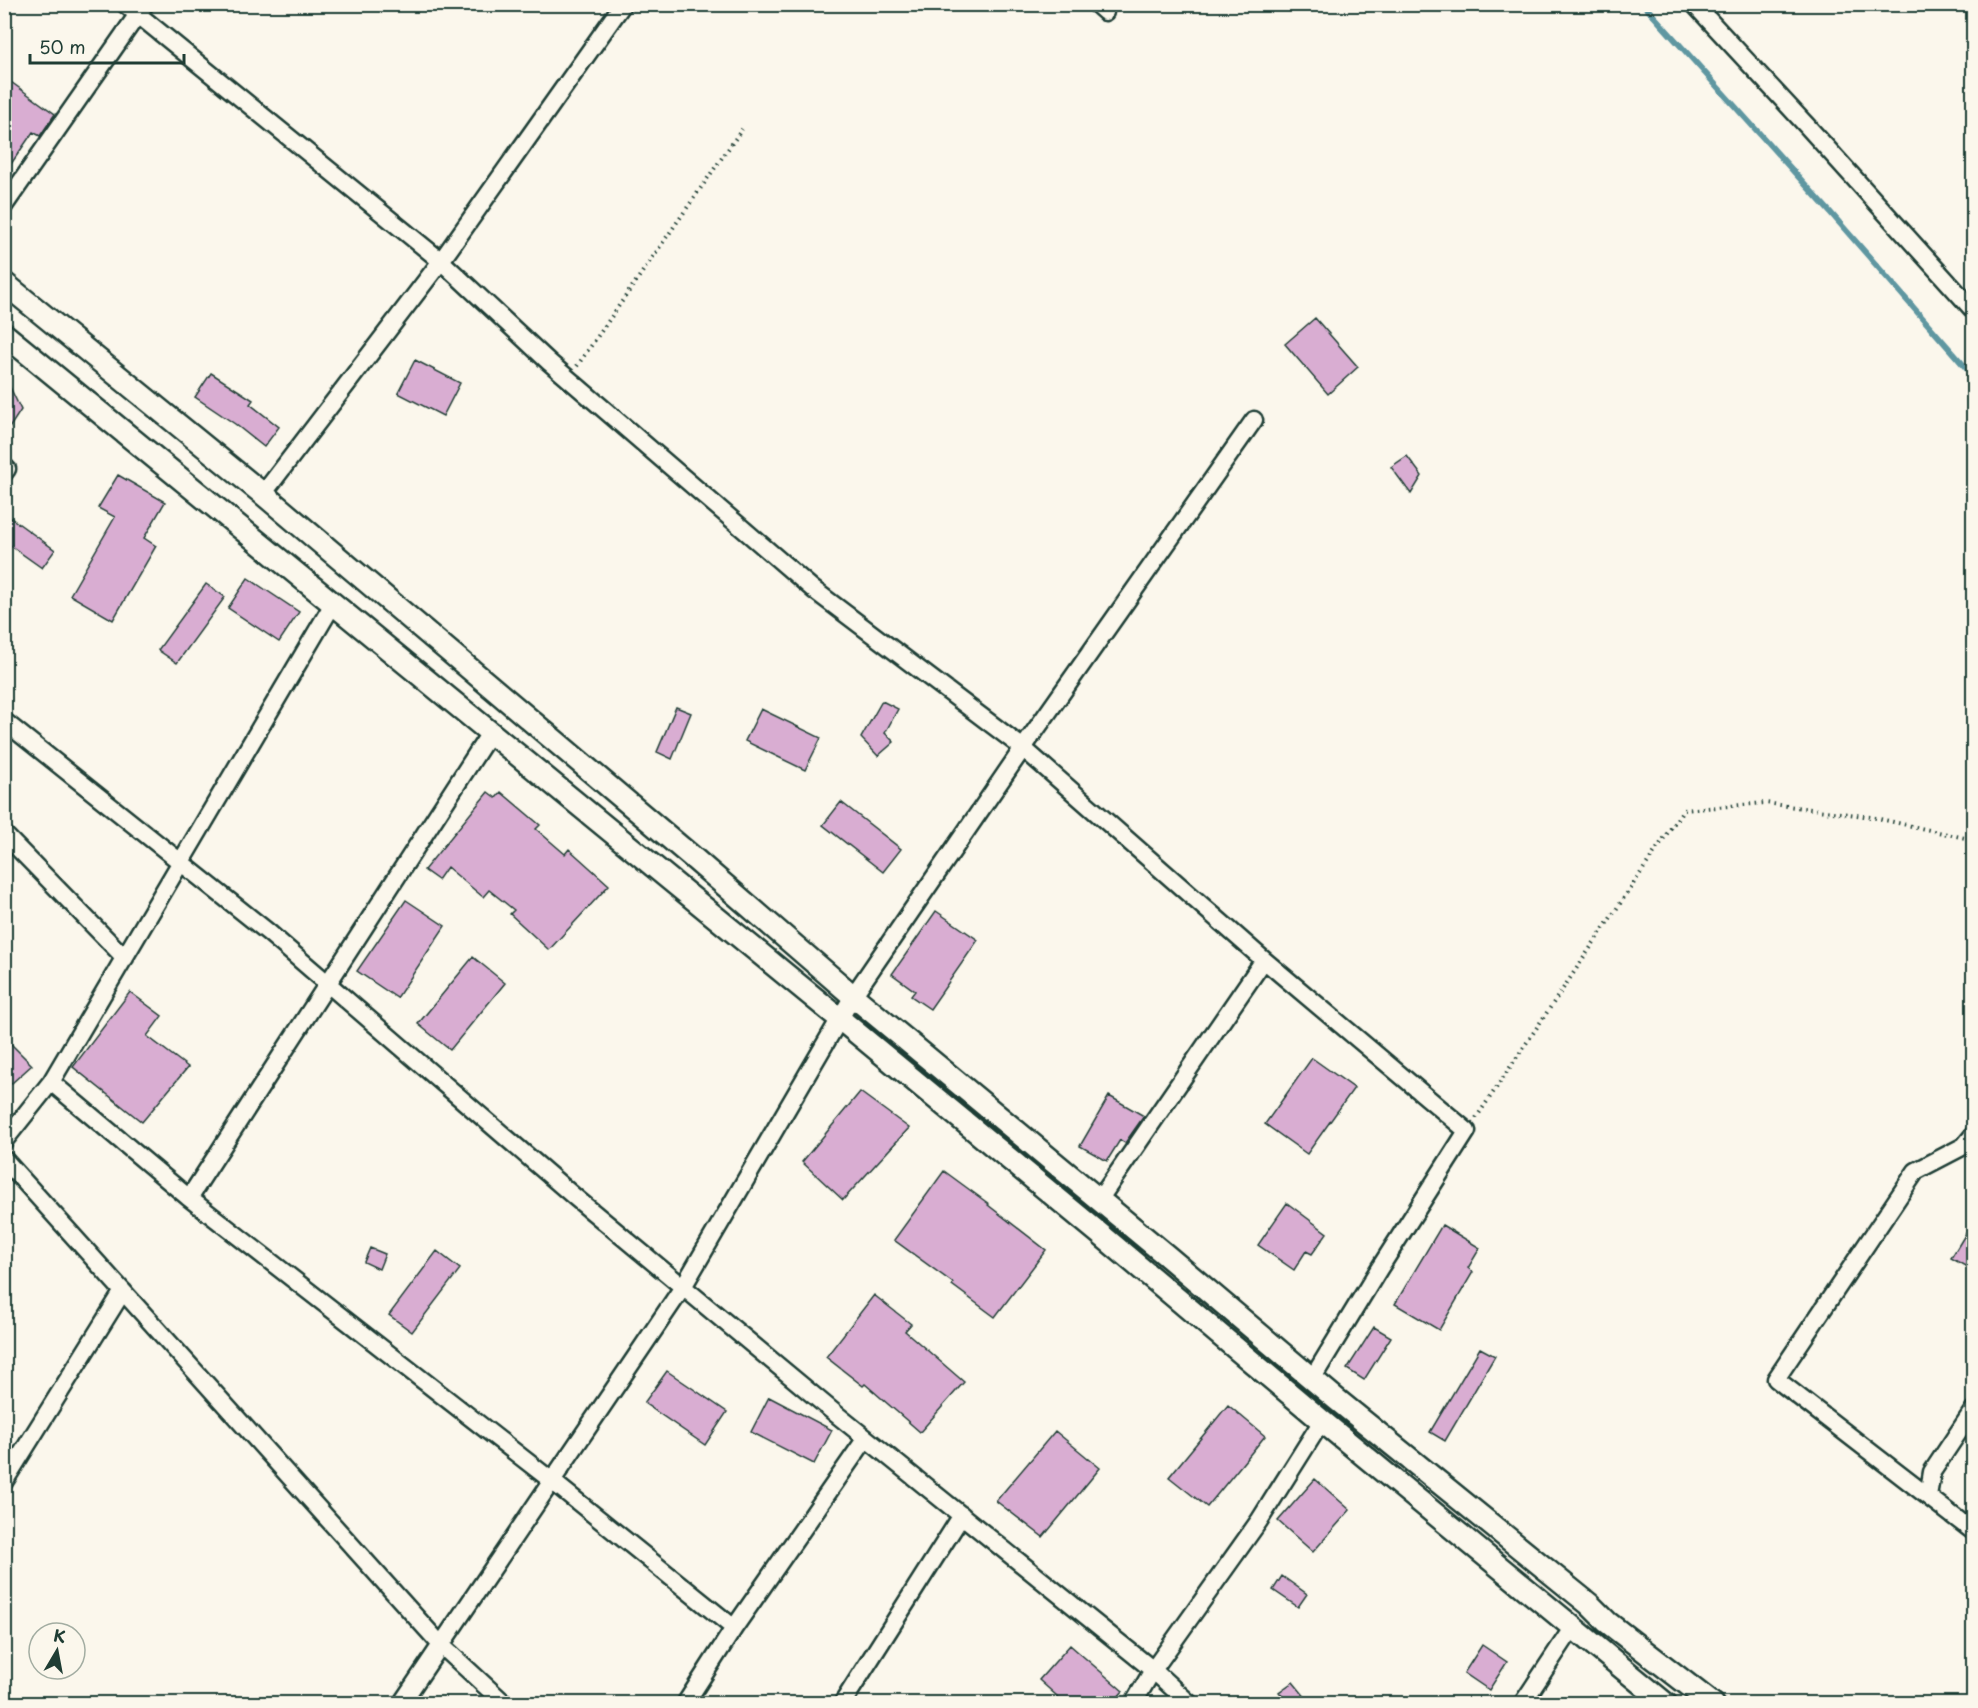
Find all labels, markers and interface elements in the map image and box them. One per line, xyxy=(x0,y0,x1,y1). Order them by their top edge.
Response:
scale bar xyxy=(30,27,184,65)
text: 50 m xyxy=(39,33,86,60)
north arrow xyxy=(27,1621,87,1681)
text: K xyxy=(52,1622,68,1648)

